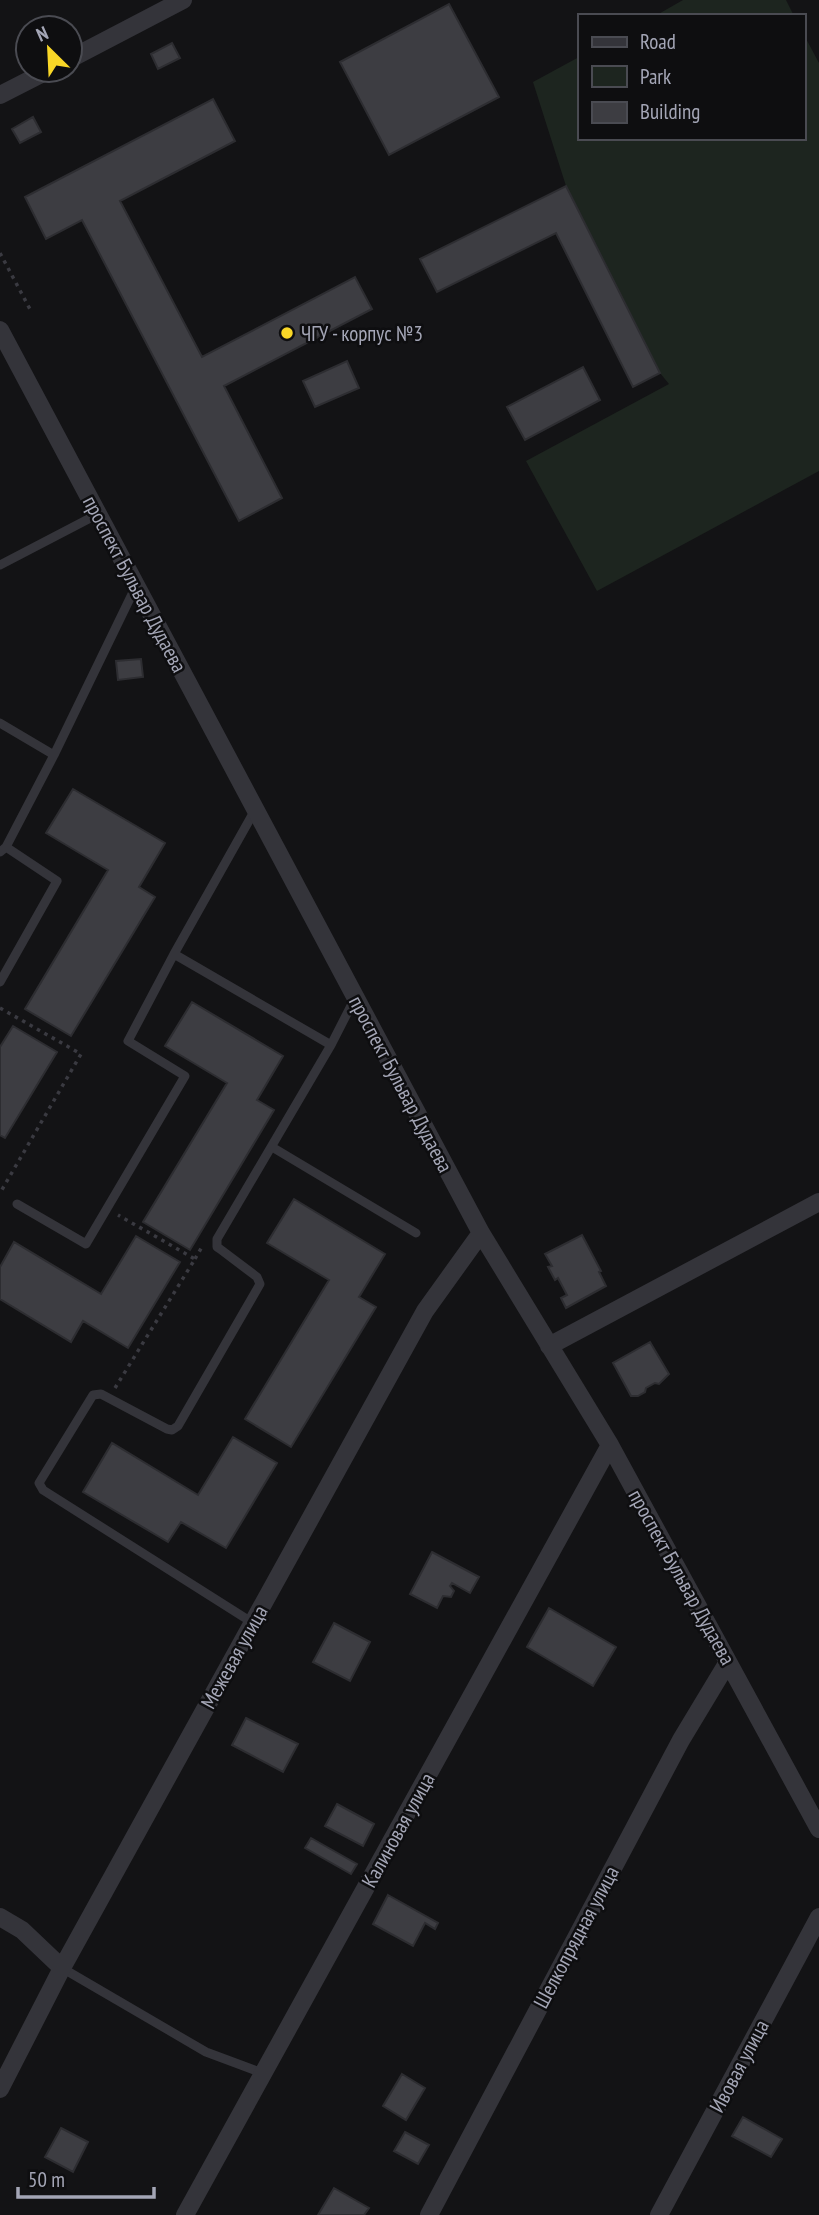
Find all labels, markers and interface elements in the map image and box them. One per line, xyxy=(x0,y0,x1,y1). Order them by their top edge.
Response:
north arrow xyxy=(14,14,84,84)
legend xyxy=(578,14,805,140)
text: N xyxy=(33,20,52,47)
text: Road xyxy=(640,28,676,55)
text: Park xyxy=(640,63,671,90)
text: Building xyxy=(640,98,700,125)
place label: ЧГУ - корпус №3 xyxy=(301,320,423,347)
marker: ЧГУ - корпус №3 xyxy=(279,325,295,341)
street label: проспект Бульвар Дудаева xyxy=(77,491,193,677)
street label: проспект Бульвар Дудаева xyxy=(343,991,459,1177)
street label: проспект Бульвар Дудаева xyxy=(623,1485,741,1669)
street label: Межевая улица xyxy=(195,1601,273,1713)
street label: Калиновая улица xyxy=(355,1768,441,1892)
street label: Шелкопрядная улица xyxy=(527,1861,625,2013)
street label: Ивовая улица xyxy=(703,2015,775,2117)
scale bar xyxy=(18,2156,154,2200)
text: 50 m xyxy=(28,2166,65,2193)

